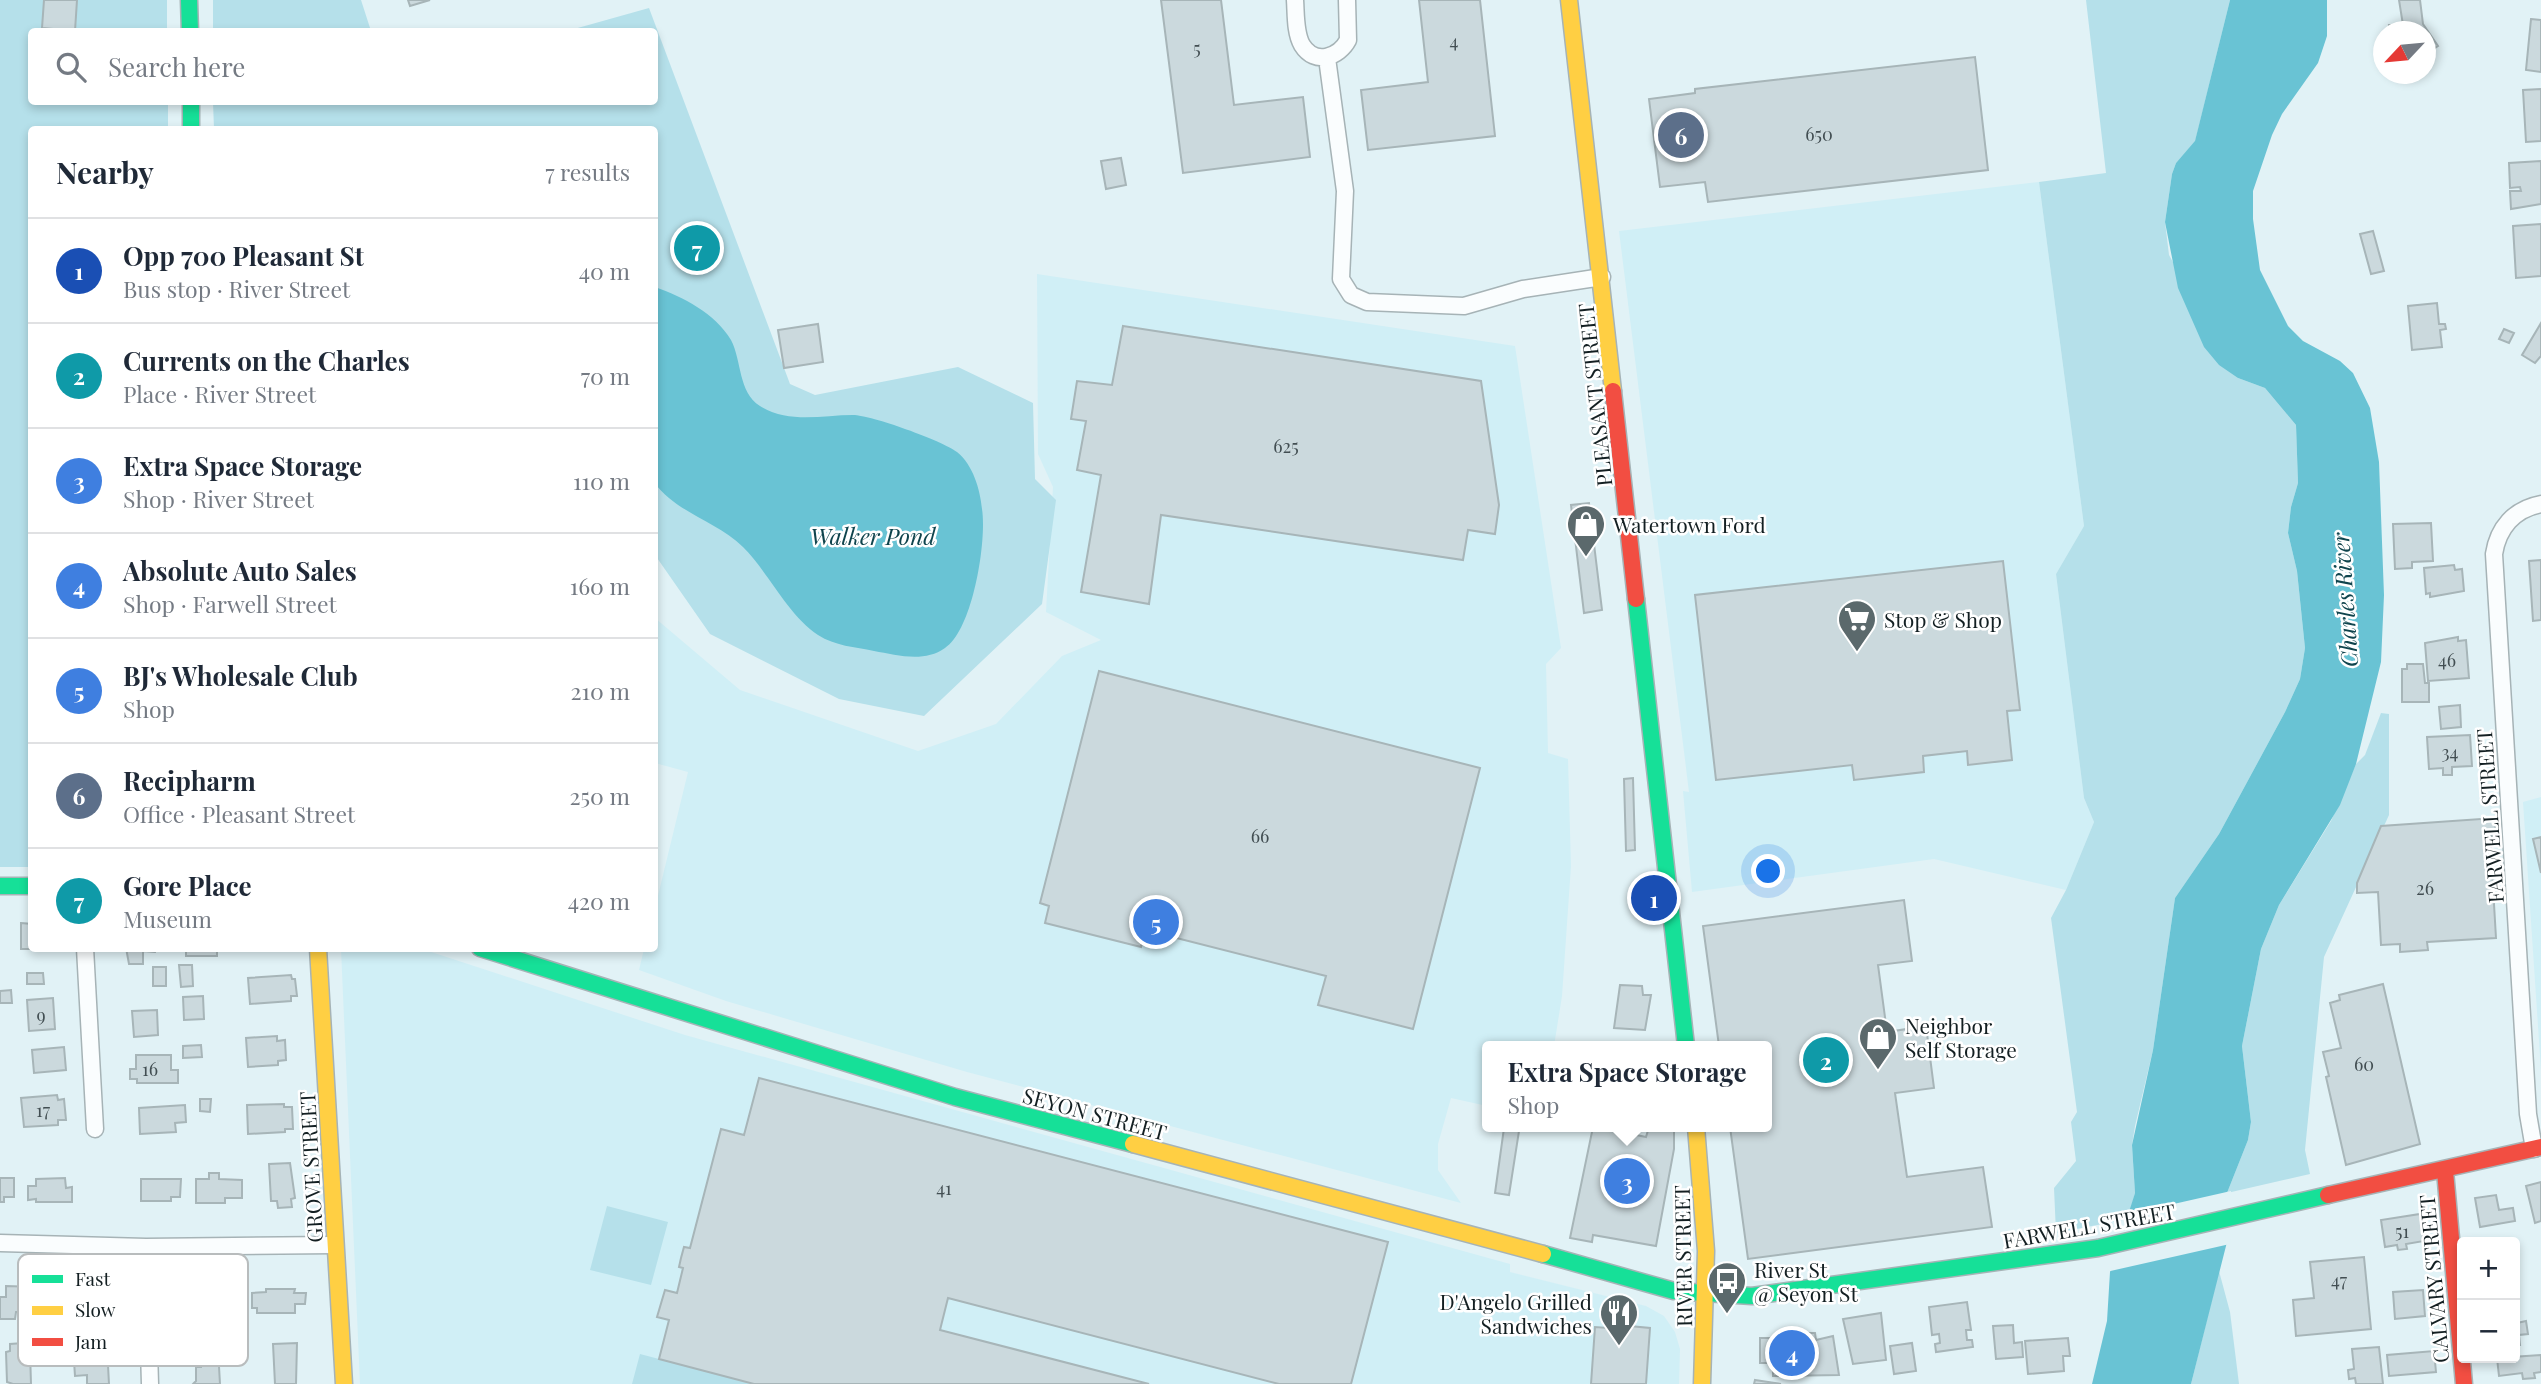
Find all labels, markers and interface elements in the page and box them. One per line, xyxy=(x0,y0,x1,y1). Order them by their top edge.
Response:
north arrow xyxy=(2373,21,2436,84)
search box xyxy=(28,28,658,105)
house number: 4 xyxy=(1450,29,1459,53)
house number: 5 xyxy=(1193,36,1201,60)
icon: search xyxy=(52,48,90,86)
text: Search here xyxy=(108,49,245,84)
pin: 6 xyxy=(1658,109,1704,161)
house number: 650 xyxy=(1805,122,1833,146)
text: Nearby xyxy=(56,152,154,192)
text: 7 results xyxy=(545,156,630,187)
pin: 7 xyxy=(674,222,720,274)
text: Opp 700 Pleasant St xyxy=(123,238,364,273)
text: 1 xyxy=(75,255,83,286)
text: 40 m xyxy=(579,255,630,286)
text: Bus stop · River Street xyxy=(123,273,350,304)
street label: PLEASANT STREET xyxy=(1570,302,1618,488)
text: Currents on the Charles xyxy=(123,343,410,378)
text: 2 xyxy=(73,360,85,391)
text: 70 m xyxy=(581,360,630,391)
text: Place · River Street xyxy=(123,378,316,409)
house number: 625 xyxy=(1273,434,1299,458)
text: Extra Space Storage xyxy=(123,448,362,483)
text: 3 xyxy=(73,465,85,496)
text: 110 m xyxy=(573,465,630,496)
text: Shop · River Street xyxy=(123,483,314,514)
shop icon: Watertown Ford xyxy=(1565,503,1607,558)
place label: Watertown Ford xyxy=(1612,510,1766,538)
water label: Walker Pond xyxy=(810,520,936,551)
water label: Charles River xyxy=(2324,531,2364,668)
text: Absolute Auto Sales xyxy=(123,553,357,588)
text: 4 xyxy=(73,570,85,601)
text: 160 m xyxy=(570,570,630,601)
text: Shop · Farwell Street xyxy=(123,588,337,619)
supermarket icon: Stop & Shop xyxy=(1836,598,1878,653)
place label: Stop & Shop xyxy=(1884,605,2002,633)
house number: 46 xyxy=(2438,648,2456,672)
text: BJ's Wholesale Club xyxy=(123,658,358,693)
text: 5 xyxy=(74,675,84,706)
text: 210 m xyxy=(571,675,630,706)
text: Shop xyxy=(123,693,175,724)
street label: FARWELL STREET xyxy=(2469,728,2509,904)
house number: 34 xyxy=(2441,740,2459,764)
text: Recipharm xyxy=(123,763,256,798)
text: 6 xyxy=(73,780,85,811)
text: 250 m xyxy=(569,780,630,811)
text: Office · Pleasant Street xyxy=(123,798,355,829)
house number: 66 xyxy=(1251,824,1269,848)
your location xyxy=(1751,854,1785,888)
text: Gore Place xyxy=(123,868,252,903)
pin: 1 xyxy=(1631,872,1677,924)
house number: 26 xyxy=(2416,876,2434,900)
text: 7 xyxy=(74,885,84,916)
text: 420 m xyxy=(568,885,630,916)
pin: 5 xyxy=(1133,896,1179,948)
text: Museum xyxy=(123,903,212,934)
house number: 9 xyxy=(36,1003,46,1027)
place label: Neighbor Self Storage xyxy=(1905,1011,2017,1063)
shop icon: Neighbor Self Storage xyxy=(1857,1016,1899,1071)
pin: 2 xyxy=(1803,1034,1849,1086)
popup xyxy=(1482,1041,1772,1132)
house number: 60 xyxy=(2354,1052,2374,1076)
text: Extra Space Storage xyxy=(1507,1054,1747,1089)
house number: 16 xyxy=(142,1057,158,1081)
street label: SEYON STREET xyxy=(1020,1080,1170,1146)
text: Shop xyxy=(1507,1089,1559,1120)
street label: GROVE STREET xyxy=(292,1091,328,1243)
house number: 17 xyxy=(36,1098,51,1122)
pin: 3 xyxy=(1604,1155,1650,1207)
house number: 41 xyxy=(936,1176,952,1200)
street label: RIVER STREET xyxy=(1667,1185,1697,1327)
street label: CALVARY STREET xyxy=(2412,1194,2454,1364)
street label: FARWELL STREET xyxy=(2001,1196,2177,1254)
house number: 51 xyxy=(2395,1219,2409,1243)
map controls xyxy=(2457,1237,2520,1363)
button: + xyxy=(2457,1237,2520,1300)
legend xyxy=(18,1254,248,1366)
place label: River St @ Seyon St xyxy=(1754,1255,1858,1307)
bus stop icon: River St @ Seyon St xyxy=(1706,1260,1748,1315)
text: Fast xyxy=(75,1265,111,1291)
house number: 47 xyxy=(2331,1268,2348,1292)
place label: D'Angelo Grilled Sandwiches xyxy=(1439,1287,1592,1339)
restaurant icon: D'Angelo Grilled Sandwiches xyxy=(1598,1292,1640,1347)
text: Slow xyxy=(75,1296,116,1322)
button: − xyxy=(2457,1300,2520,1363)
pin: 4 xyxy=(1769,1327,1815,1379)
text: Jam xyxy=(74,1328,107,1354)

